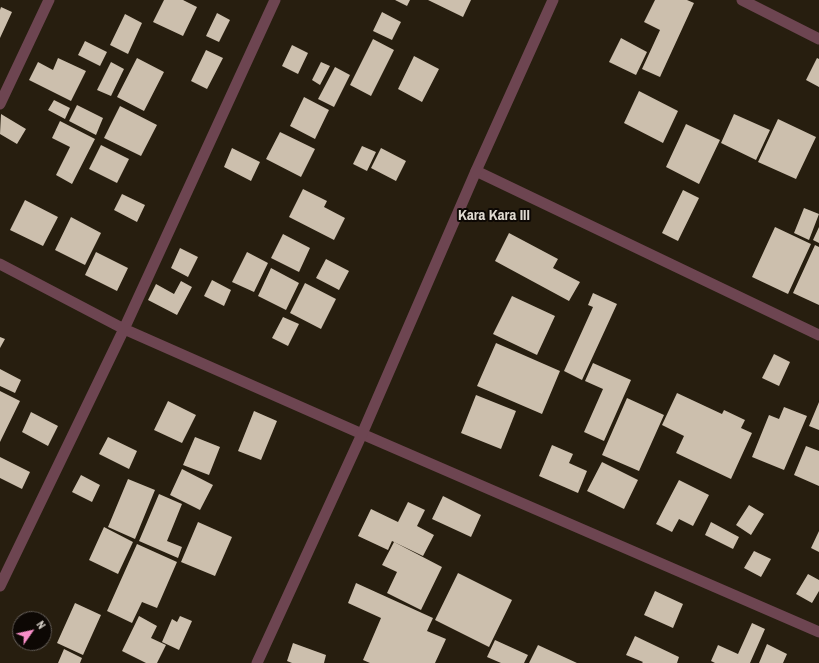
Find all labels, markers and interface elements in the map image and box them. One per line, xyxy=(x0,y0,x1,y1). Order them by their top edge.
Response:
district label: Kara Kara III xyxy=(458,207,530,225)
north arrow xyxy=(12,611,52,651)
text: N xyxy=(33,618,49,631)

